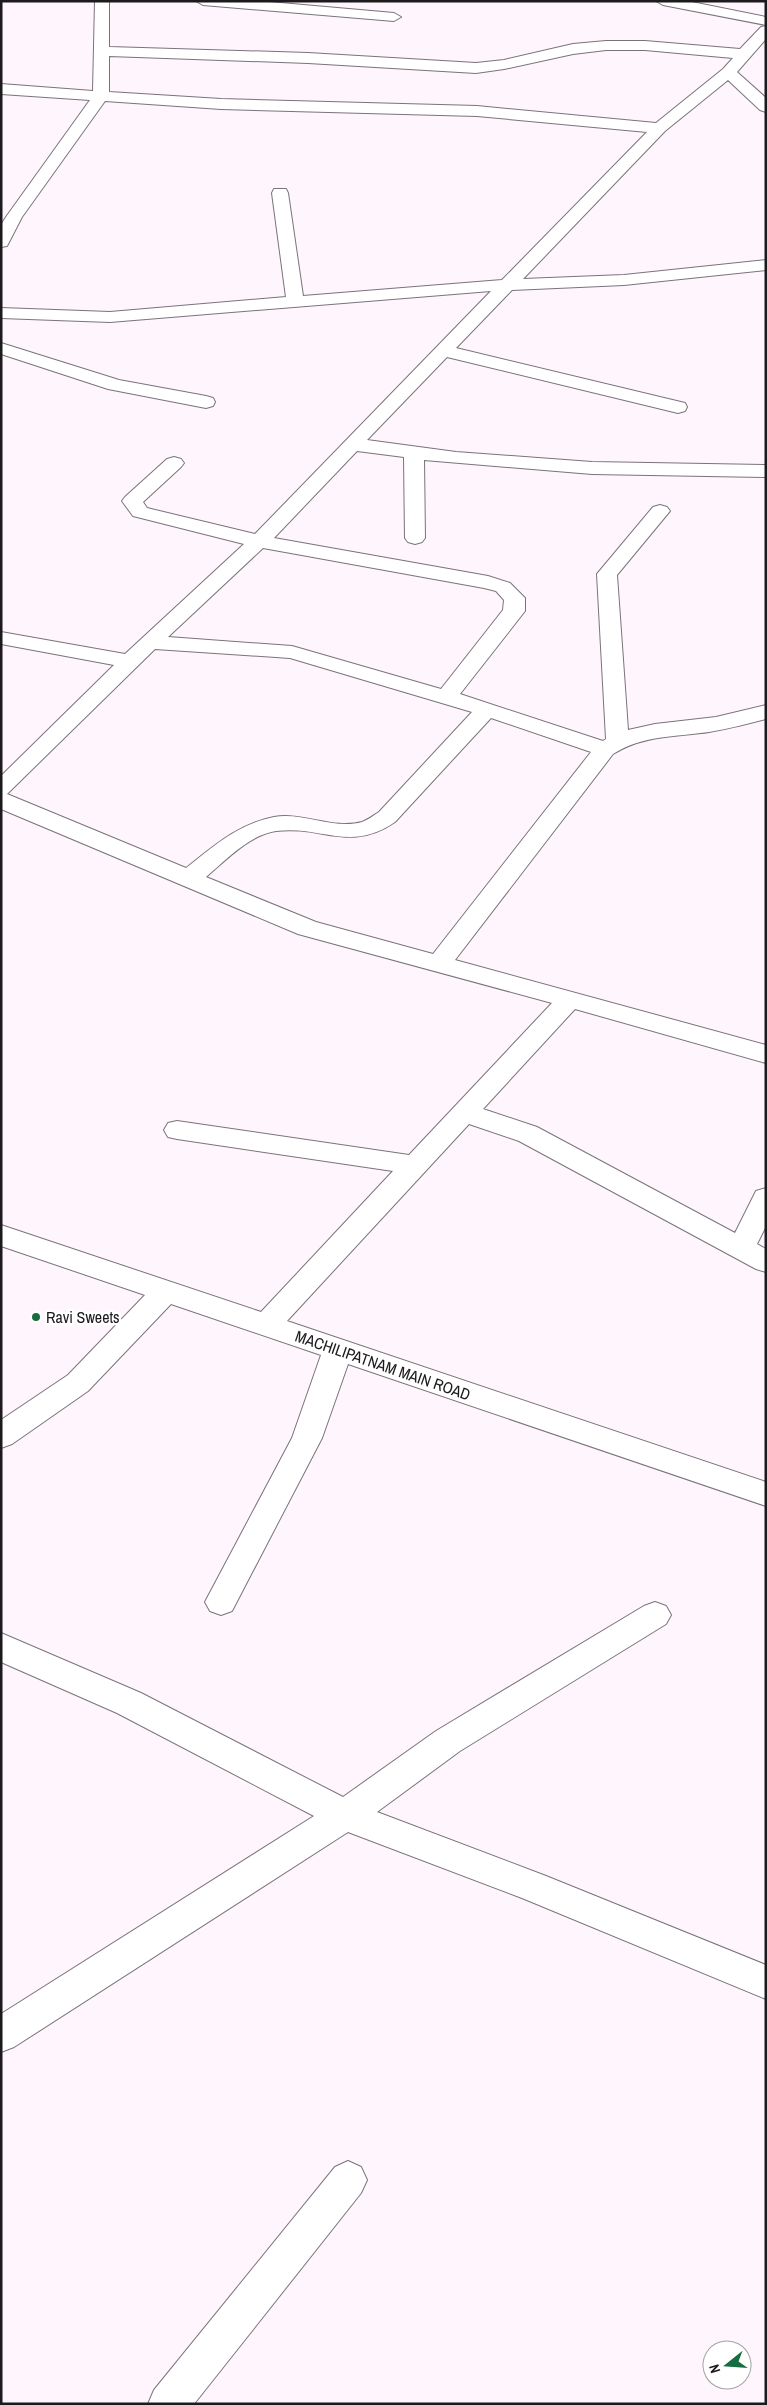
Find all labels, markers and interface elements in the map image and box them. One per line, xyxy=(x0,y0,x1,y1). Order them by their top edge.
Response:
place label: Ravi Sweets xyxy=(46,1306,120,1328)
marker: Ravi Sweets xyxy=(30,1311,42,1323)
street label: MACHILIPATNAM MAIN ROAD xyxy=(292,1325,474,1405)
north arrow xyxy=(702,2340,752,2390)
text: N xyxy=(705,2362,724,2375)

